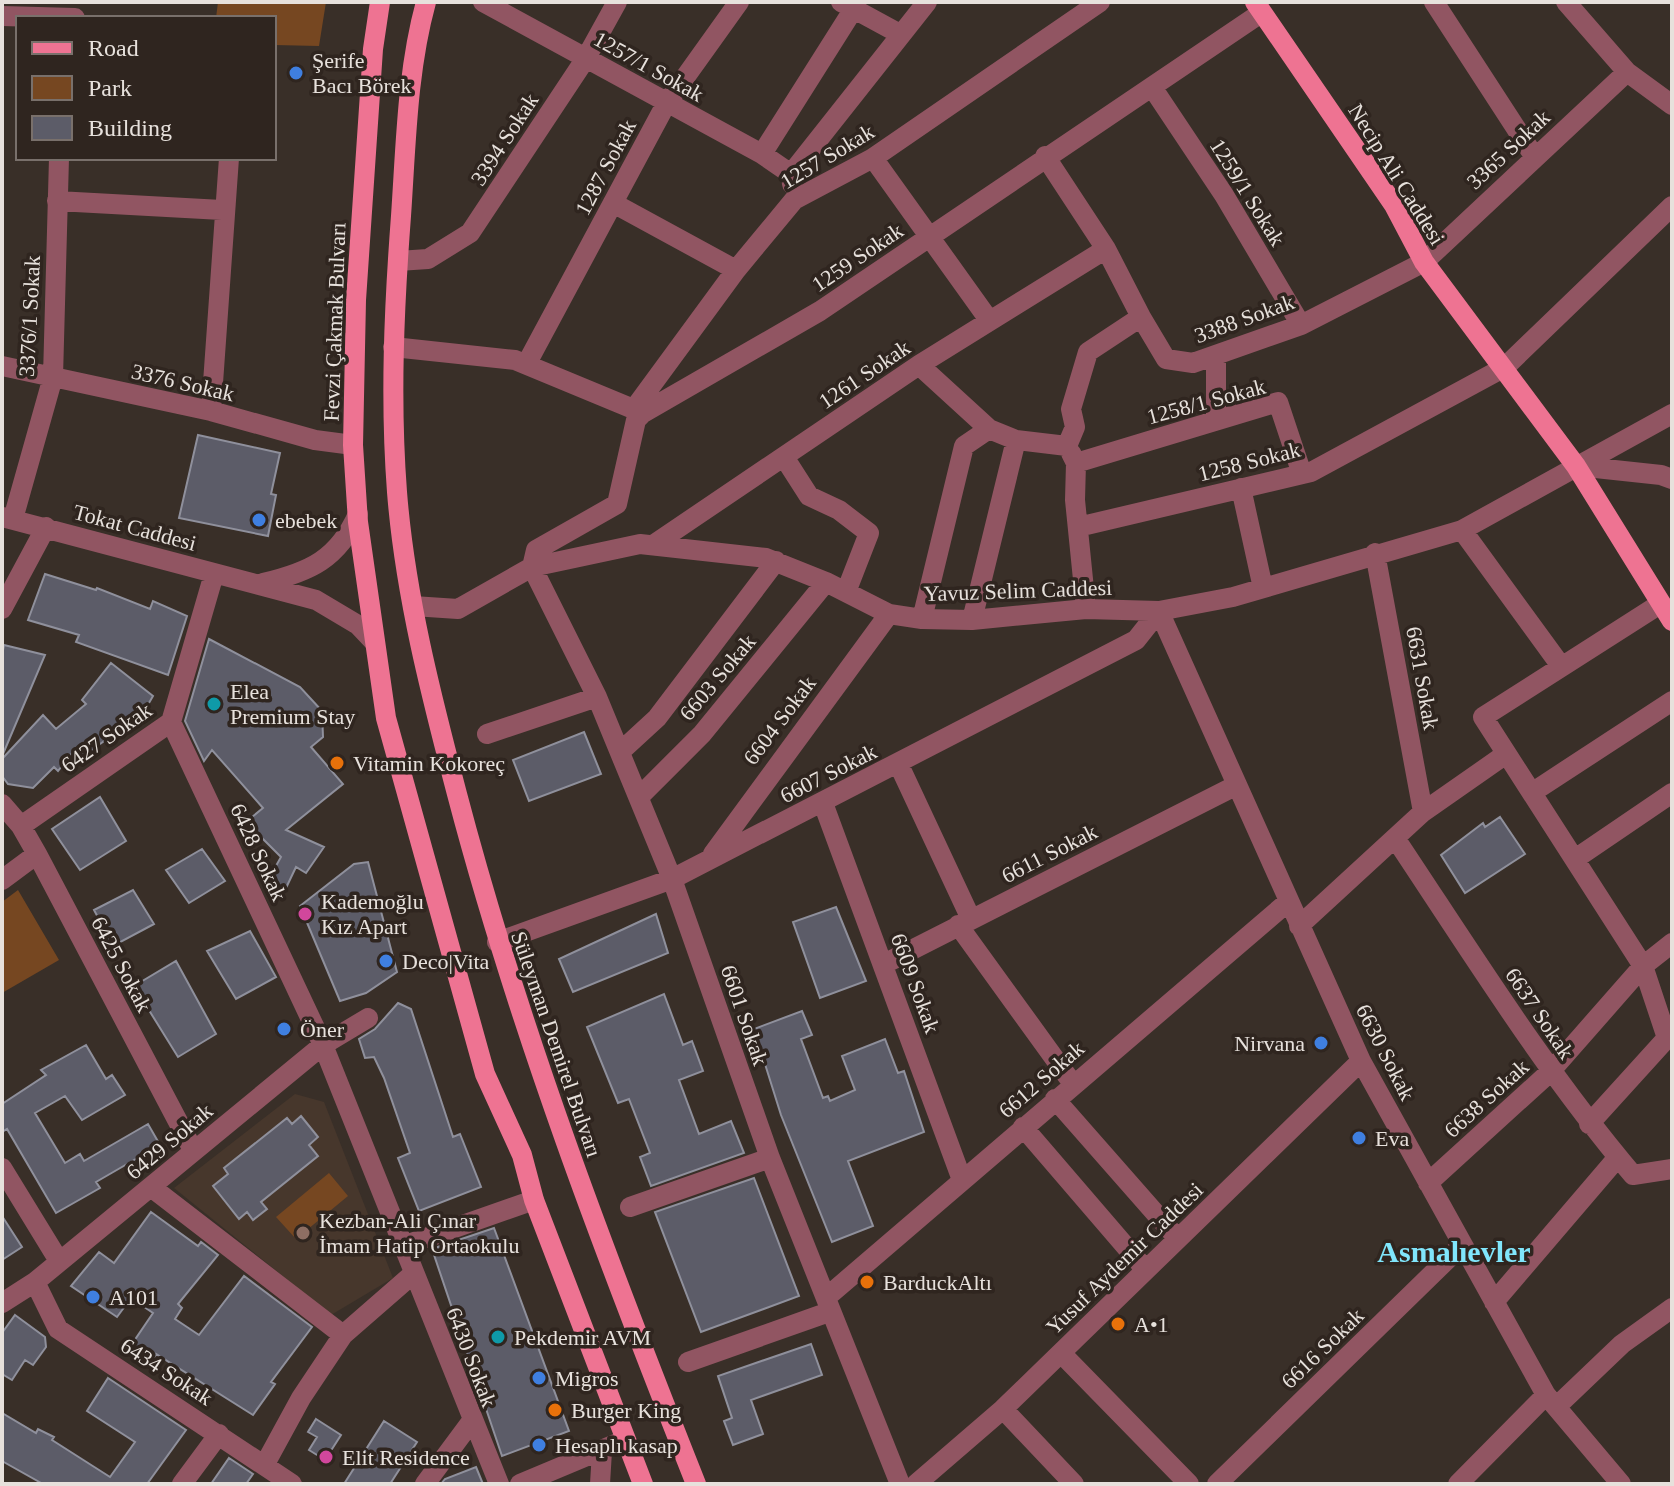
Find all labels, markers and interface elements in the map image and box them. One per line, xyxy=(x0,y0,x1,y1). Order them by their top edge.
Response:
legend xyxy=(16,16,276,160)
street label: 1257/1 Sokak xyxy=(590,26,708,107)
text: Road xyxy=(88,35,139,61)
place label: Şerife Bacı Börek xyxy=(312,48,412,98)
marker: Şerife Bacı Börek xyxy=(287,64,305,82)
text: Park xyxy=(88,75,132,101)
street label: 3394 Sokak xyxy=(465,89,543,190)
street label: Necip Ali Caddesi xyxy=(1343,99,1450,249)
street label: 3365 Sokak xyxy=(1462,105,1555,194)
text: Building xyxy=(88,115,172,141)
street label: 1287 Sokak xyxy=(570,115,641,219)
street label: 1257 Sokak xyxy=(776,119,878,194)
street label: 1259/1 Sokak xyxy=(1205,134,1290,250)
street label: 1259 Sokak xyxy=(807,218,908,297)
street label: Fevzi Çakmak Bulvarı xyxy=(319,222,350,422)
street label: 3376/1 Sokak xyxy=(14,255,45,377)
street label: 3388 Sokak xyxy=(1191,289,1298,348)
street label: 1261 Sokak xyxy=(814,335,915,414)
street label: 3376 Sokak xyxy=(129,359,237,406)
street label: 1258/1 Sokak xyxy=(1144,374,1268,429)
street label: 1258 Sokak xyxy=(1195,437,1303,486)
street label: Tokat Caddesi xyxy=(71,499,199,556)
place label: ebebek xyxy=(275,508,337,533)
marker: ebebek xyxy=(250,511,268,529)
street label: Yavuz Selim Caddesi xyxy=(923,575,1113,606)
street label: 6631 Sokak xyxy=(1401,624,1444,732)
street label: 6603 Sokak xyxy=(674,629,761,725)
street label: 6604 Sokak xyxy=(738,671,821,770)
place label: Elea Premium Stay xyxy=(230,679,355,729)
marker: Elea Premium Stay xyxy=(205,695,223,713)
street label: 6427 Sokak xyxy=(56,697,156,778)
street label: 6607 Sokak xyxy=(776,739,880,808)
place label: Vitamin Kokoreç xyxy=(353,751,505,776)
marker: Vitamin Kokoreç xyxy=(328,754,346,772)
street label: 6428 Sokak xyxy=(225,800,292,905)
street label: 6611 Sokak xyxy=(997,819,1101,888)
place label: Kademoğlu Kız Apart xyxy=(321,889,424,939)
marker: Kademoğlu Kız Apart xyxy=(296,905,314,923)
street label: 6425 Sokak xyxy=(86,912,157,1016)
street label: Süleyman Demirel Bulvarı xyxy=(506,928,607,1160)
street label: 6609 Sokak xyxy=(886,930,945,1037)
place label: Deco|Vita xyxy=(402,949,490,974)
marker: Deco|Vita xyxy=(377,952,395,970)
street label: 6601 Sokak xyxy=(716,962,773,1069)
street label: 6637 Sokak xyxy=(1500,963,1579,1064)
street label: 6630 Sokak xyxy=(1351,1000,1420,1104)
place label: Öner xyxy=(300,1017,345,1042)
marker: Öner xyxy=(275,1020,293,1038)
place label: Nirvana xyxy=(1234,1031,1305,1056)
marker: Nirvana xyxy=(1312,1034,1330,1052)
street label: 6612 Sokak xyxy=(994,1036,1089,1123)
street label: 6638 Sokak xyxy=(1439,1054,1534,1143)
street label: 6429 Sokak xyxy=(121,1098,217,1185)
place label: Eva xyxy=(1375,1126,1409,1151)
marker: Eva xyxy=(1350,1129,1368,1147)
street label: Yusuf Aydemir Caddesi xyxy=(1041,1177,1208,1340)
place label: Kezban-Ali Çınar İmam Hatip Ortaokulu xyxy=(319,1208,519,1258)
marker: Kezban-Ali Çınar İmam Hatip Ortaokulu xyxy=(294,1224,312,1242)
district label: Asmalıevler xyxy=(1377,1235,1531,1268)
place label: BarduckAltı xyxy=(883,1270,992,1295)
marker: BarduckAltı xyxy=(858,1273,876,1291)
place label: A101 xyxy=(109,1285,158,1310)
marker: A101 xyxy=(84,1288,102,1306)
street label: 6616 Sokak xyxy=(1276,1303,1369,1394)
street label: 6430 Sokak xyxy=(441,1304,502,1410)
place label: A•1 xyxy=(1134,1312,1169,1337)
marker: A•1 xyxy=(1109,1315,1127,1333)
place label: Pekdemir AVM xyxy=(514,1325,651,1350)
marker: Pekdemir AVM xyxy=(489,1328,507,1346)
street label: 6434 Sokak xyxy=(116,1332,217,1410)
place label: Migros xyxy=(555,1366,619,1391)
marker: Migros xyxy=(530,1369,548,1387)
place label: Burger King xyxy=(571,1398,681,1423)
marker: Burger King xyxy=(546,1401,564,1419)
place label: Hesaplı kasap xyxy=(555,1433,678,1458)
marker: Hesaplı kasap xyxy=(530,1436,548,1454)
place label: Elit Residence xyxy=(342,1445,470,1470)
marker: Elit Residence xyxy=(317,1448,335,1466)

